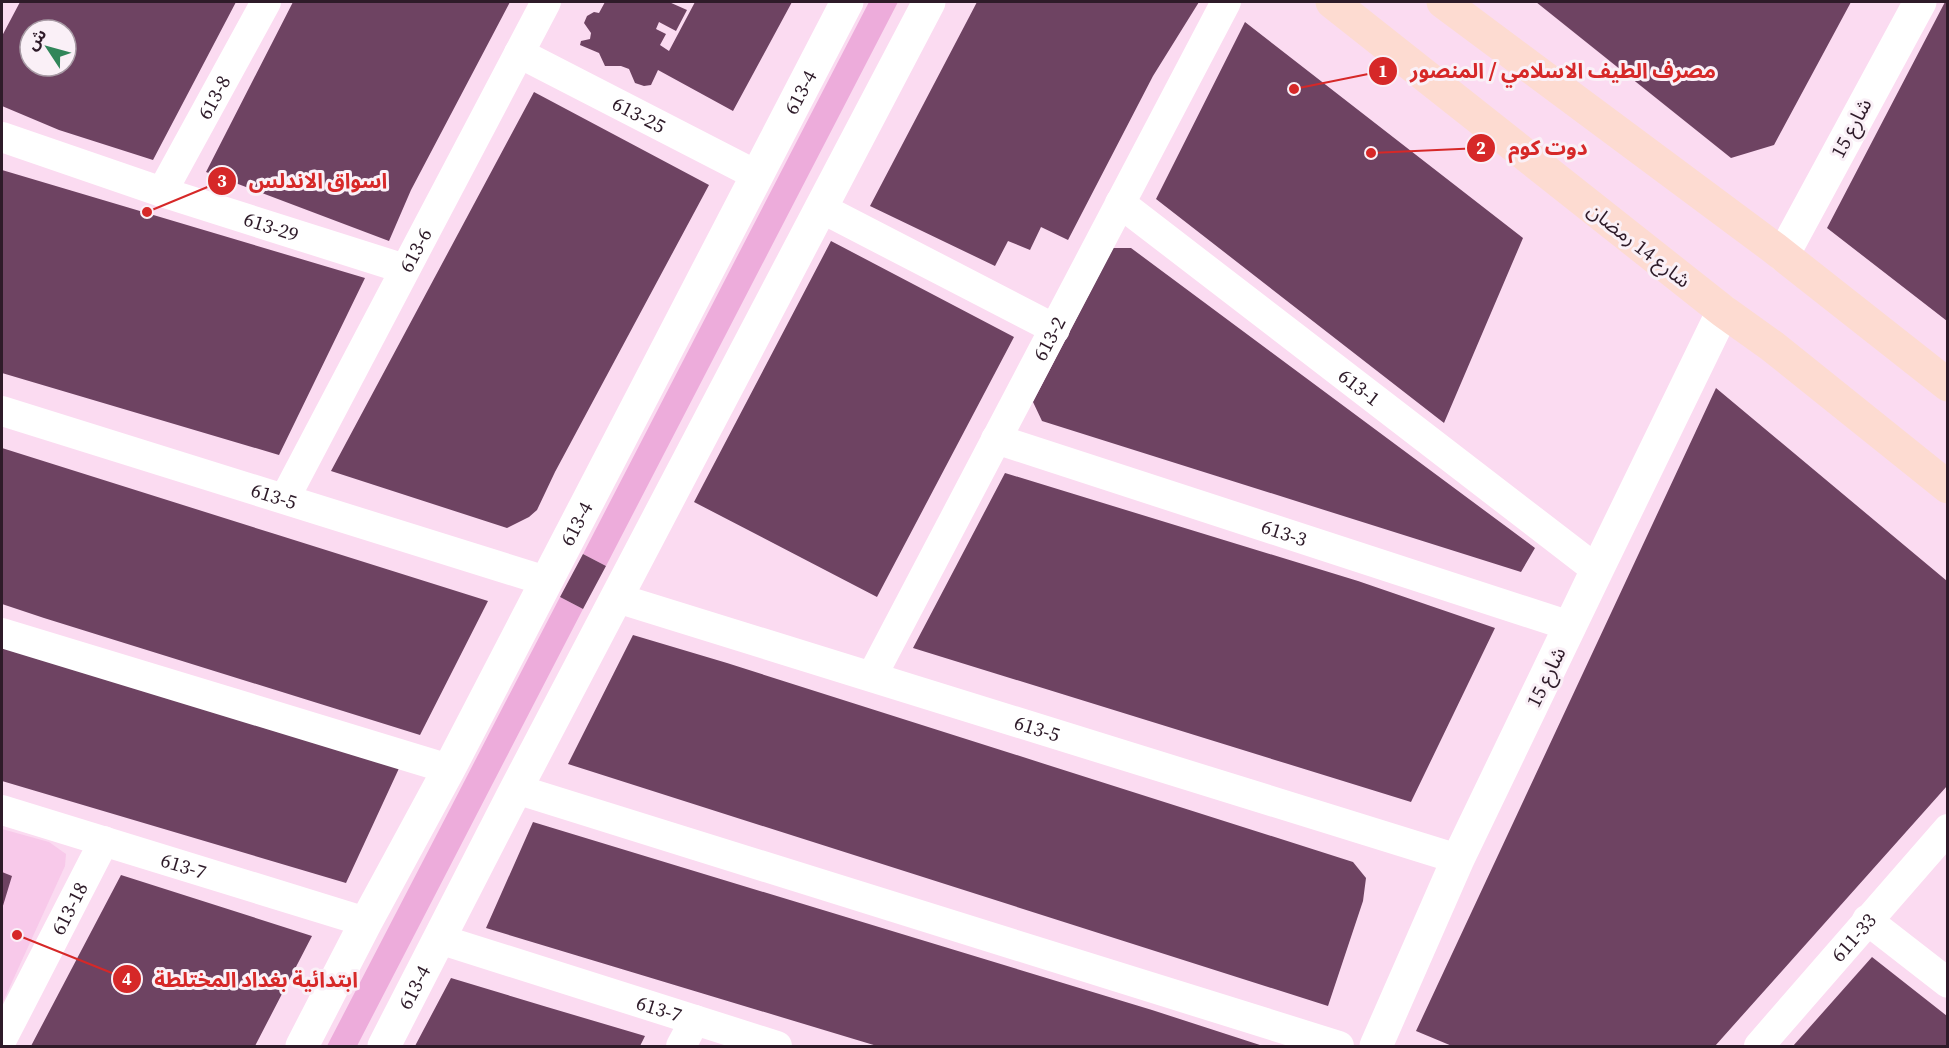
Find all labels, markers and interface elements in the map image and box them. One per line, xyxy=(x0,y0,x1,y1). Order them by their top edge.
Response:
north arrow xyxy=(18,18,78,78)
text: ش xyxy=(21,24,51,55)
callout: مصرف الطيف الاسلامي / المنصور xyxy=(1368,51,1728,90)
text: مصرف الطيف الاسلامي / المنصور xyxy=(1409,56,1716,88)
text: 1 xyxy=(1378,58,1388,83)
street label: 613-4 xyxy=(777,65,823,119)
street label: 613-8 xyxy=(190,70,237,124)
street label: 613-25 xyxy=(608,89,670,140)
street label: شارع 15 xyxy=(1824,93,1879,163)
callout: دوت كوم xyxy=(1466,128,1599,167)
text: دوت كوم xyxy=(1508,133,1588,164)
text: 2 xyxy=(1476,135,1486,160)
callout: اسواق الاندلس xyxy=(207,161,400,200)
text: اسواق الاندلس xyxy=(249,166,387,195)
text: 3 xyxy=(217,168,227,193)
street label: شارع 14 رمضان xyxy=(1581,196,1696,295)
street label: 613-29 xyxy=(240,205,302,249)
street label: 613-6 xyxy=(392,223,439,277)
street label: 613-2 xyxy=(1026,312,1072,366)
street label: 613-1 xyxy=(1332,362,1386,412)
street label: 613-5 xyxy=(248,476,300,516)
street label: 613-4 xyxy=(553,497,599,551)
street label: 613-3 xyxy=(1258,512,1310,553)
street label: شارع 15 xyxy=(1519,642,1573,712)
street label: 613-5 xyxy=(1011,708,1063,749)
street label: 613-7 xyxy=(157,846,210,886)
street label: 613-18 xyxy=(44,877,95,940)
street label: 611-33 xyxy=(1825,907,1883,968)
callout: ابتدائية بغداد المختلطة xyxy=(112,960,369,999)
street label: 613-4 xyxy=(391,960,437,1014)
text: ابتدائية بغداد المختلطة xyxy=(154,965,358,994)
text: 4 xyxy=(122,966,132,991)
street label: 613-7 xyxy=(633,988,686,1029)

